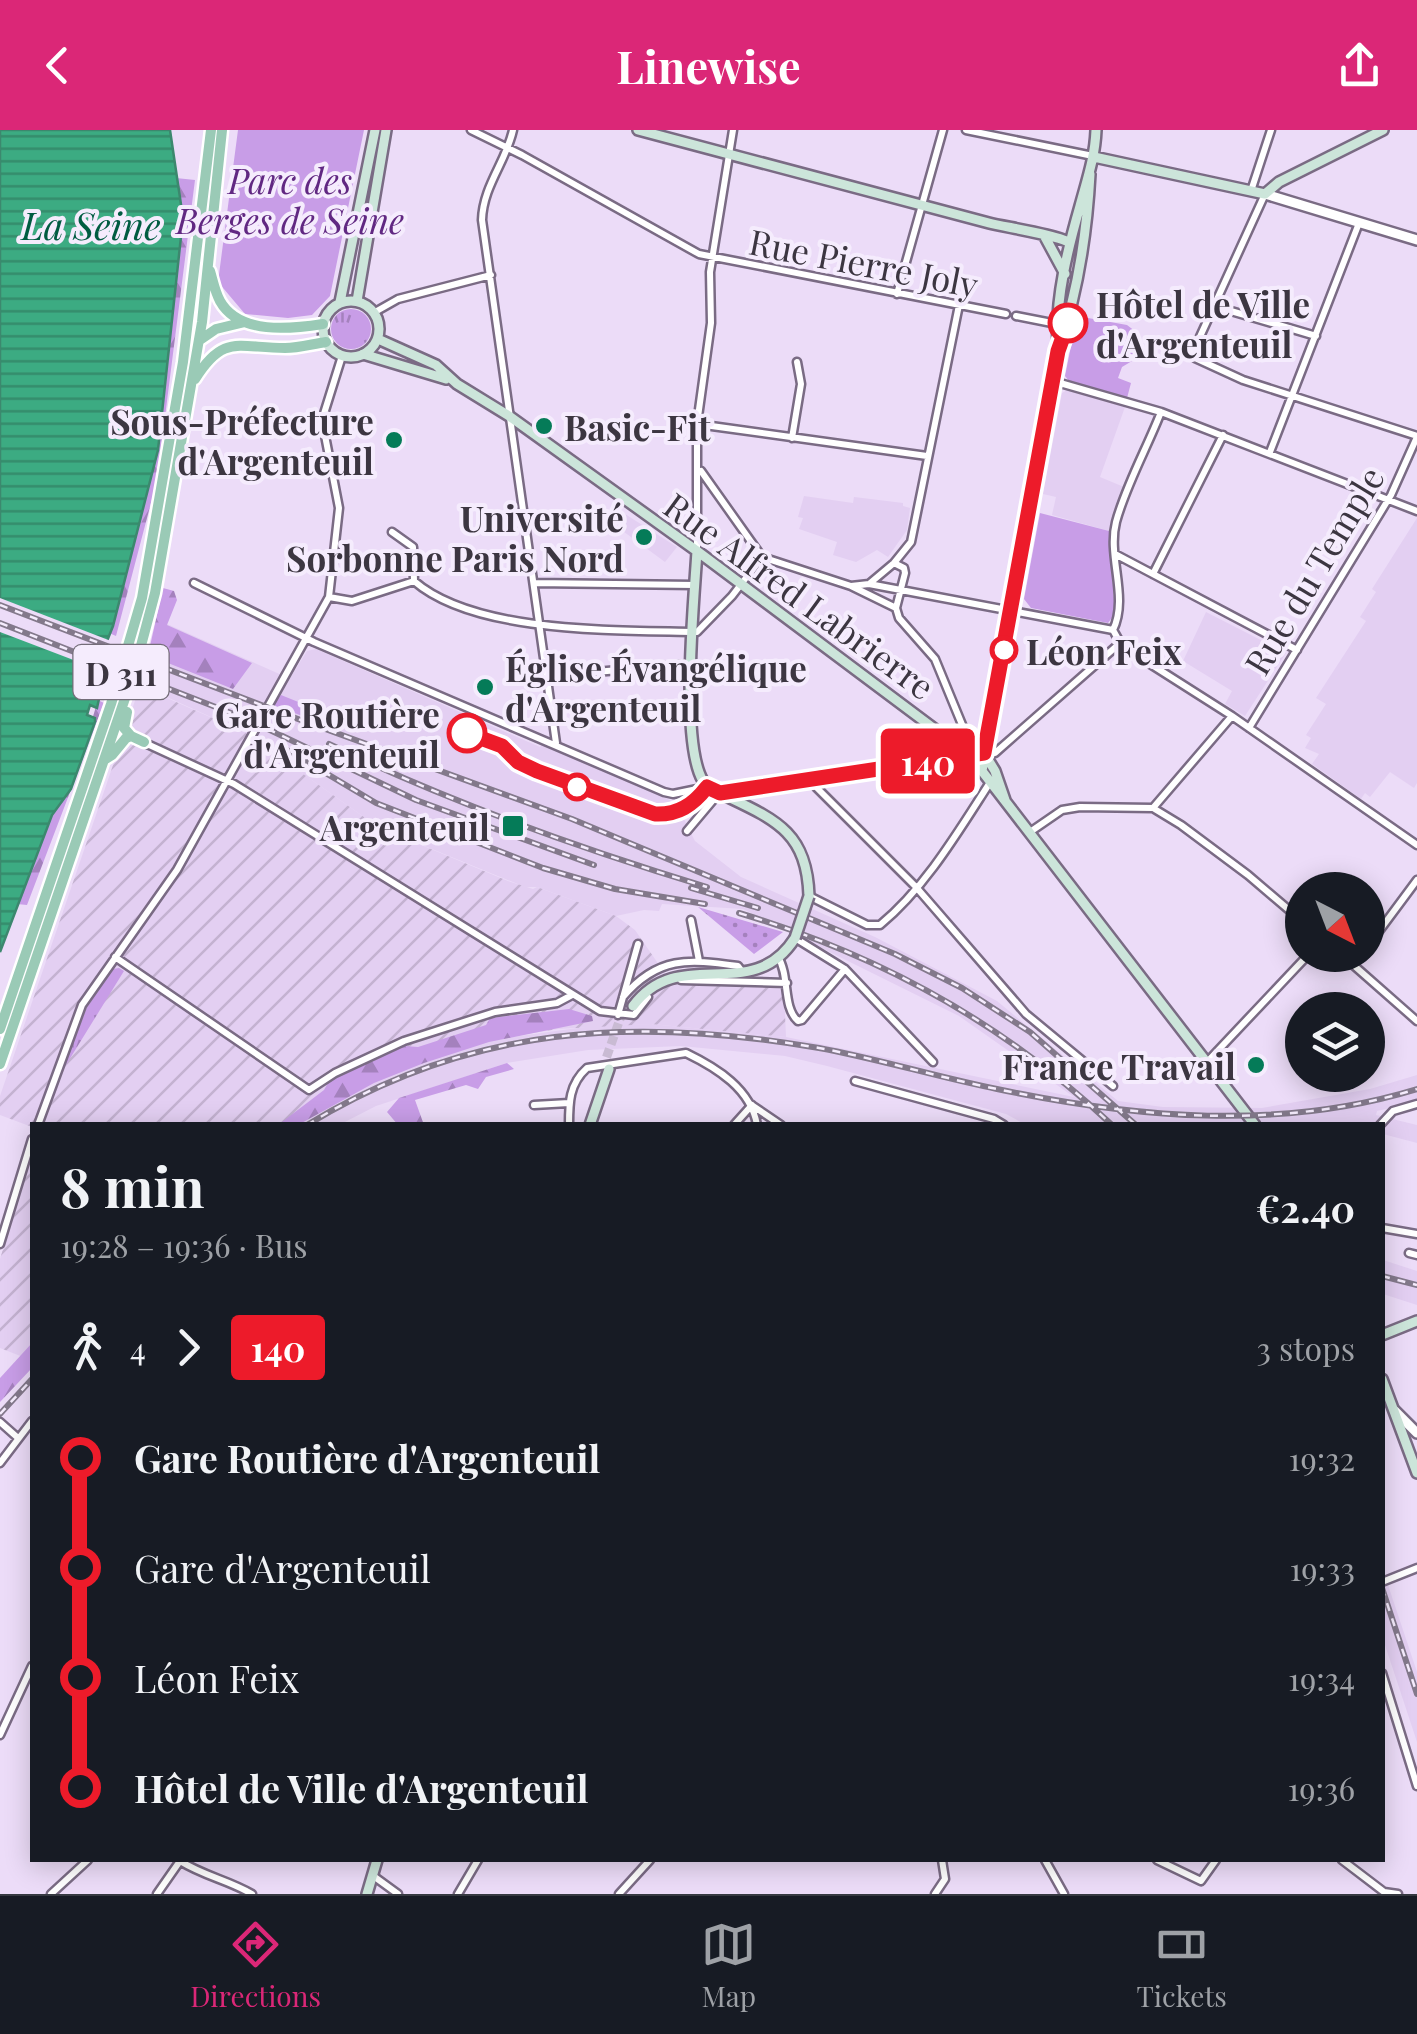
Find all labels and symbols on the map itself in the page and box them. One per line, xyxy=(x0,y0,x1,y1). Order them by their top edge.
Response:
park label: Parc des Berges de Seine xyxy=(174,156,404,243)
water label: La Seine xyxy=(20,199,160,250)
street label: Rue Pierre Joly xyxy=(746,217,983,307)
place label: Hôtel de Ville d'Argenteuil xyxy=(1096,280,1310,367)
marker: Hôtel de Ville d'Argenteuil xyxy=(1049,304,1087,342)
place label: Sous-Préfecture d'Argenteuil xyxy=(110,397,374,484)
place label: Basic-Fit xyxy=(564,403,711,450)
marker: Basic-Fit xyxy=(533,415,555,437)
marker: Sous-Préfecture d'Argenteuil xyxy=(383,429,405,451)
street label: Rue du Temple xyxy=(1232,457,1394,683)
street label: Rue Alfred Labrierre xyxy=(656,481,944,709)
place label: Université Sorbonne Paris Nord xyxy=(286,494,624,581)
marker: Université Sorbonne Paris Nord xyxy=(633,526,655,548)
place label: Léon Feix xyxy=(1026,627,1182,674)
marker: Léon Feix xyxy=(991,637,1017,663)
place label: Église Évangélique d'Argenteuil xyxy=(505,644,807,731)
road number: D 311 xyxy=(74,645,168,699)
marker: Église Évangélique d'Argenteuil xyxy=(474,676,496,698)
place label: Gare Routière d'Argenteuil xyxy=(215,690,440,777)
marker: Gare Routière d'Argenteuil xyxy=(448,714,486,752)
line badge: 140 xyxy=(870,728,986,794)
unlabelled marker xyxy=(564,774,590,800)
place label: Argenteuil xyxy=(319,803,490,850)
marker: Argenteuil xyxy=(500,813,526,839)
north arrow xyxy=(1285,872,1385,972)
place label: France Travail xyxy=(1002,1042,1236,1089)
marker: France Travail xyxy=(1245,1054,1267,1076)

